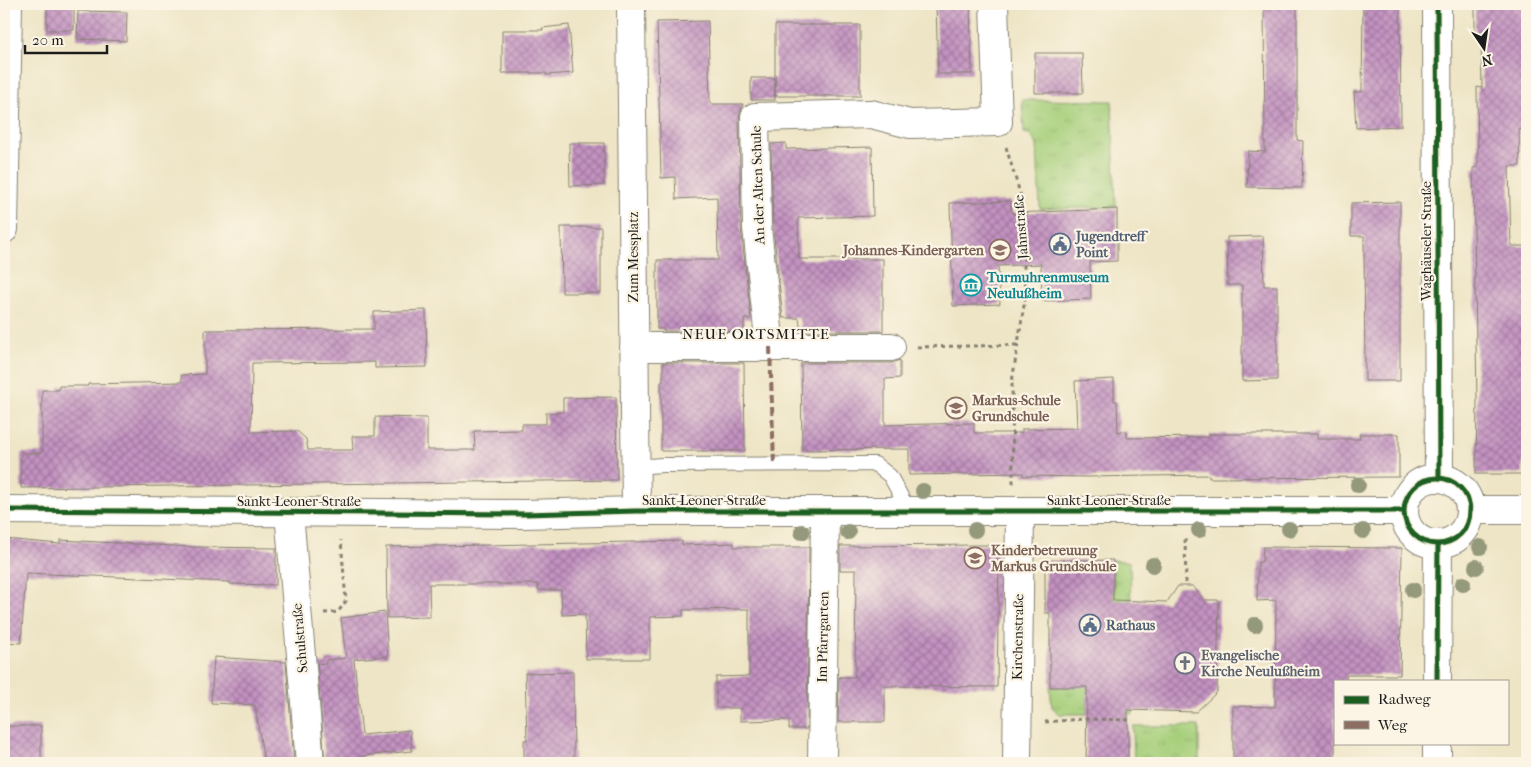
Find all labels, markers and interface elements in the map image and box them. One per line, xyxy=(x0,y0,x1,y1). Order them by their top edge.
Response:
scale bar xyxy=(25,22,108,54)
north arrow xyxy=(1458,22,1508,72)
text: 20 m xyxy=(32,31,64,49)
text: N xyxy=(1479,51,1494,70)
street label: An der Alten Schule xyxy=(747,125,769,246)
street label: Waghäuseler Straße xyxy=(1418,181,1435,302)
street label: Jahnstraße xyxy=(1010,194,1032,261)
street label: Zum Messplatz xyxy=(625,212,642,302)
place label: Jugendtreff Point xyxy=(1074,228,1149,261)
public building icon: Jugendtreff Point xyxy=(1048,232,1072,256)
school or university icon: Johannes-Kindergarten xyxy=(988,238,1012,262)
place label: Johannes-Kindergarten xyxy=(841,242,985,259)
place label: Turmuhrenmuseum Neulußheim xyxy=(986,269,1110,302)
museum icon: Turmuhrenmuseum Neulußheim xyxy=(959,273,983,297)
district label: NEUE ORTSMITTE xyxy=(682,325,830,343)
place label: Markus-Schule Grundschule xyxy=(971,392,1061,425)
school or university icon: Markus-Schule Grundschule xyxy=(944,396,968,420)
street label: Sankt-Leoner-Straße xyxy=(642,492,766,509)
street label: Sankt-Leoner-Straße xyxy=(1047,492,1171,509)
street label: Sankt-Leoner-Straße xyxy=(237,493,361,510)
place label: Kinderbetreuung Markus Grundschule xyxy=(990,542,1117,575)
school or university icon: Kinderbetreuung Markus Grundschule xyxy=(963,546,987,570)
street label: Im Pfarrgarten xyxy=(814,591,832,683)
street label: Kirchenstraße xyxy=(1009,594,1027,680)
street label: Schulstraße xyxy=(288,602,312,674)
public building icon: Rathaus xyxy=(1078,613,1102,637)
place label: Rathaus xyxy=(1106,617,1156,634)
place label: Evangelische Kirche Neulußheim xyxy=(1201,647,1320,680)
church icon: Evangelische Kirche Neulußheim xyxy=(1173,651,1197,675)
legend xyxy=(1334,680,1508,744)
text: Radweg xyxy=(1378,690,1431,708)
text: Weg xyxy=(1377,716,1408,734)

